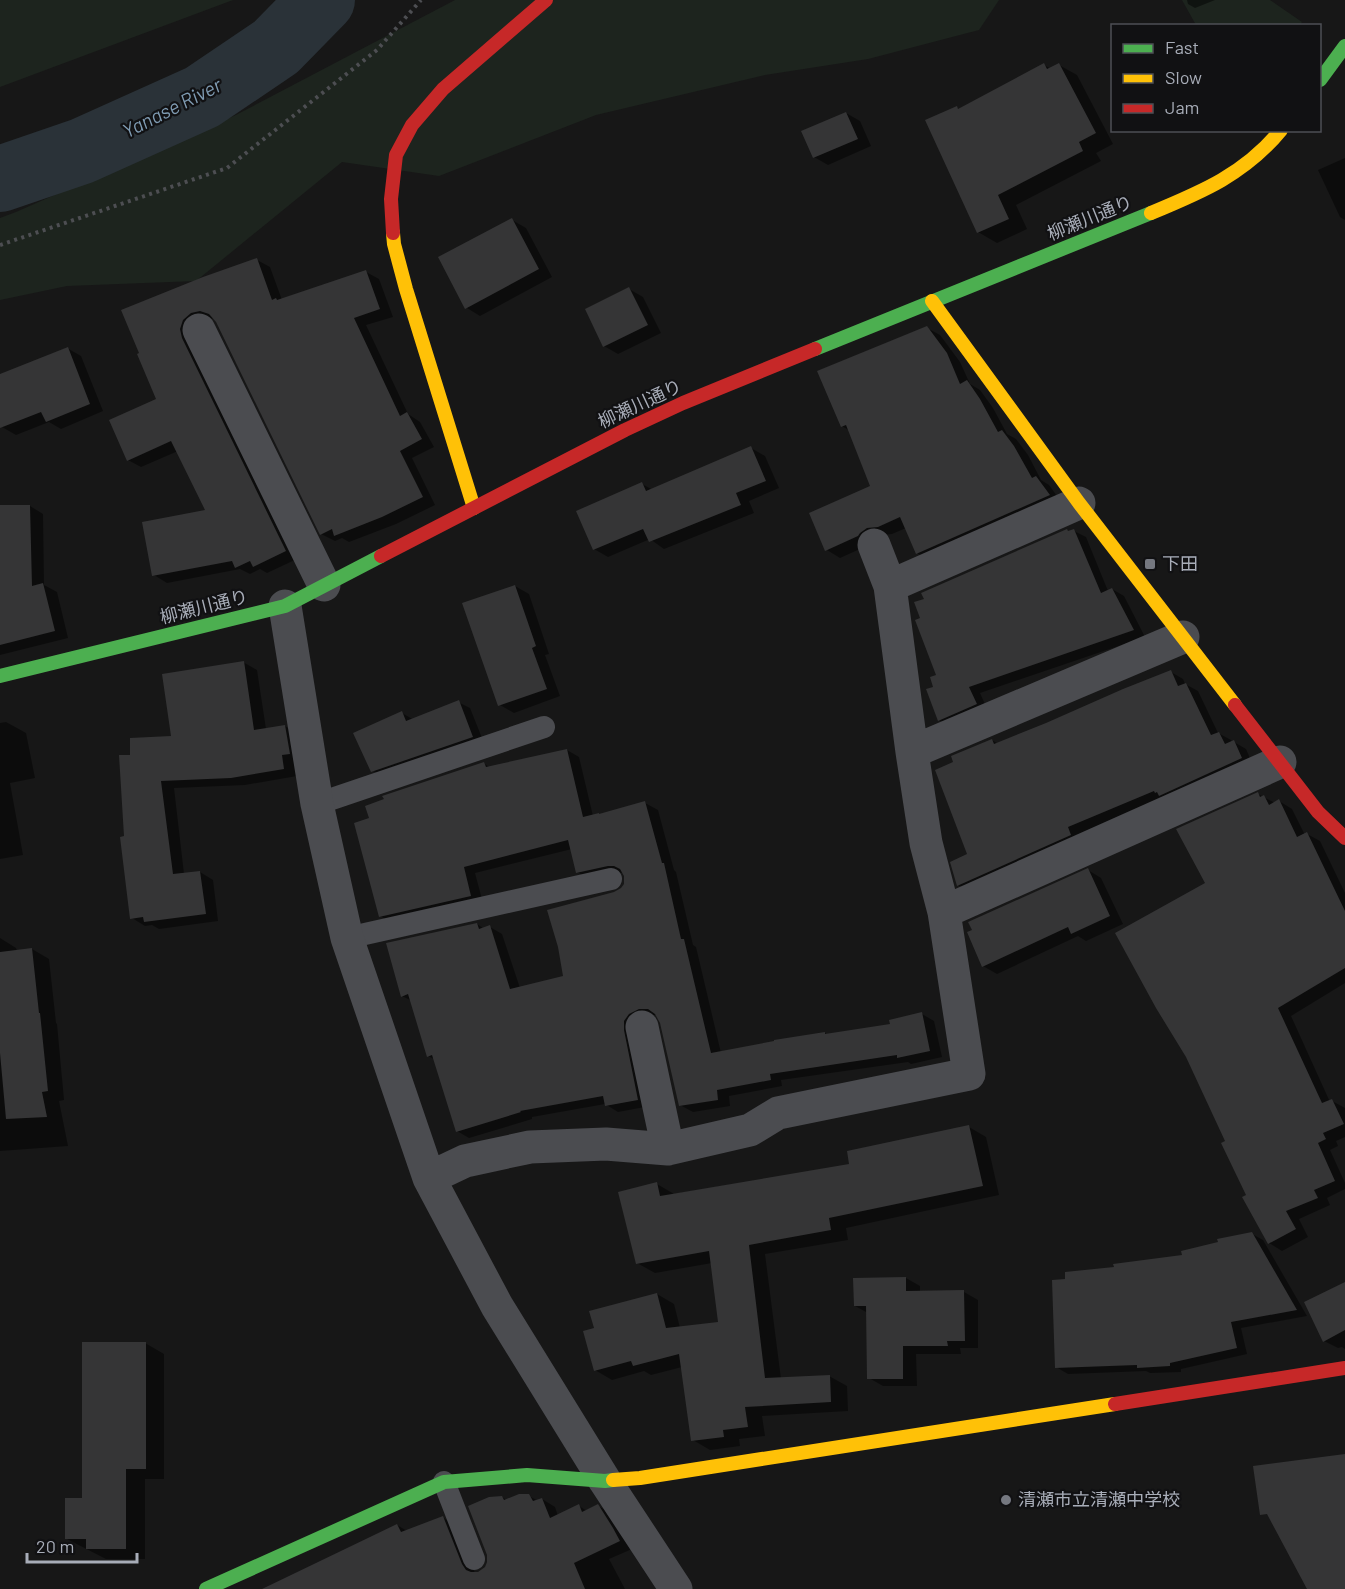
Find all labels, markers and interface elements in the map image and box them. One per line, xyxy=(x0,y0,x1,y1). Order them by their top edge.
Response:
legend xyxy=(1111,24,1321,132)
text: Fast xyxy=(1165,36,1199,58)
text: Slow xyxy=(1165,66,1202,88)
water label: Yanase River xyxy=(118,71,226,142)
text: Jam xyxy=(1165,96,1199,118)
street label: 柳瀬川通り xyxy=(1044,190,1135,244)
street label: 柳瀬川通り xyxy=(594,374,685,432)
place label: 下田 xyxy=(1162,552,1198,574)
marker: 下田 xyxy=(1143,557,1157,571)
street label: 柳瀬川通り xyxy=(157,584,250,628)
place label: 清瀬市立清瀬中学校 xyxy=(1018,1488,1180,1510)
marker: 清瀬市立清瀬中学校 xyxy=(999,1493,1013,1507)
scale bar xyxy=(27,1526,136,1564)
text: 20 m xyxy=(36,1535,74,1557)

